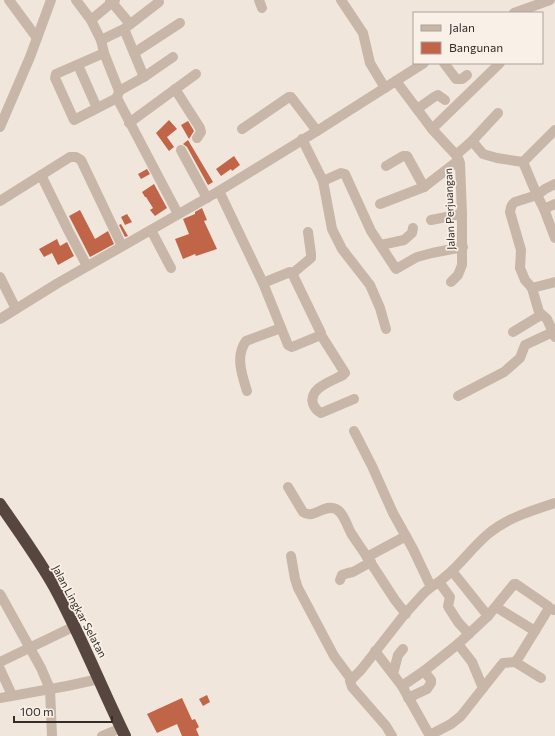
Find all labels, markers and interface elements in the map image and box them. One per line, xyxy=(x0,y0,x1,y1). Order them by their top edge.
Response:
legend xyxy=(413,12,543,64)
text: Jalan xyxy=(449,20,475,35)
text: Bangunan xyxy=(449,40,503,54)
street label: Jalan Perjuangan xyxy=(441,168,458,250)
street label: Jalan Lingkar Selatan xyxy=(49,563,110,660)
scale bar xyxy=(14,698,112,724)
text: 100 m xyxy=(20,704,54,718)

